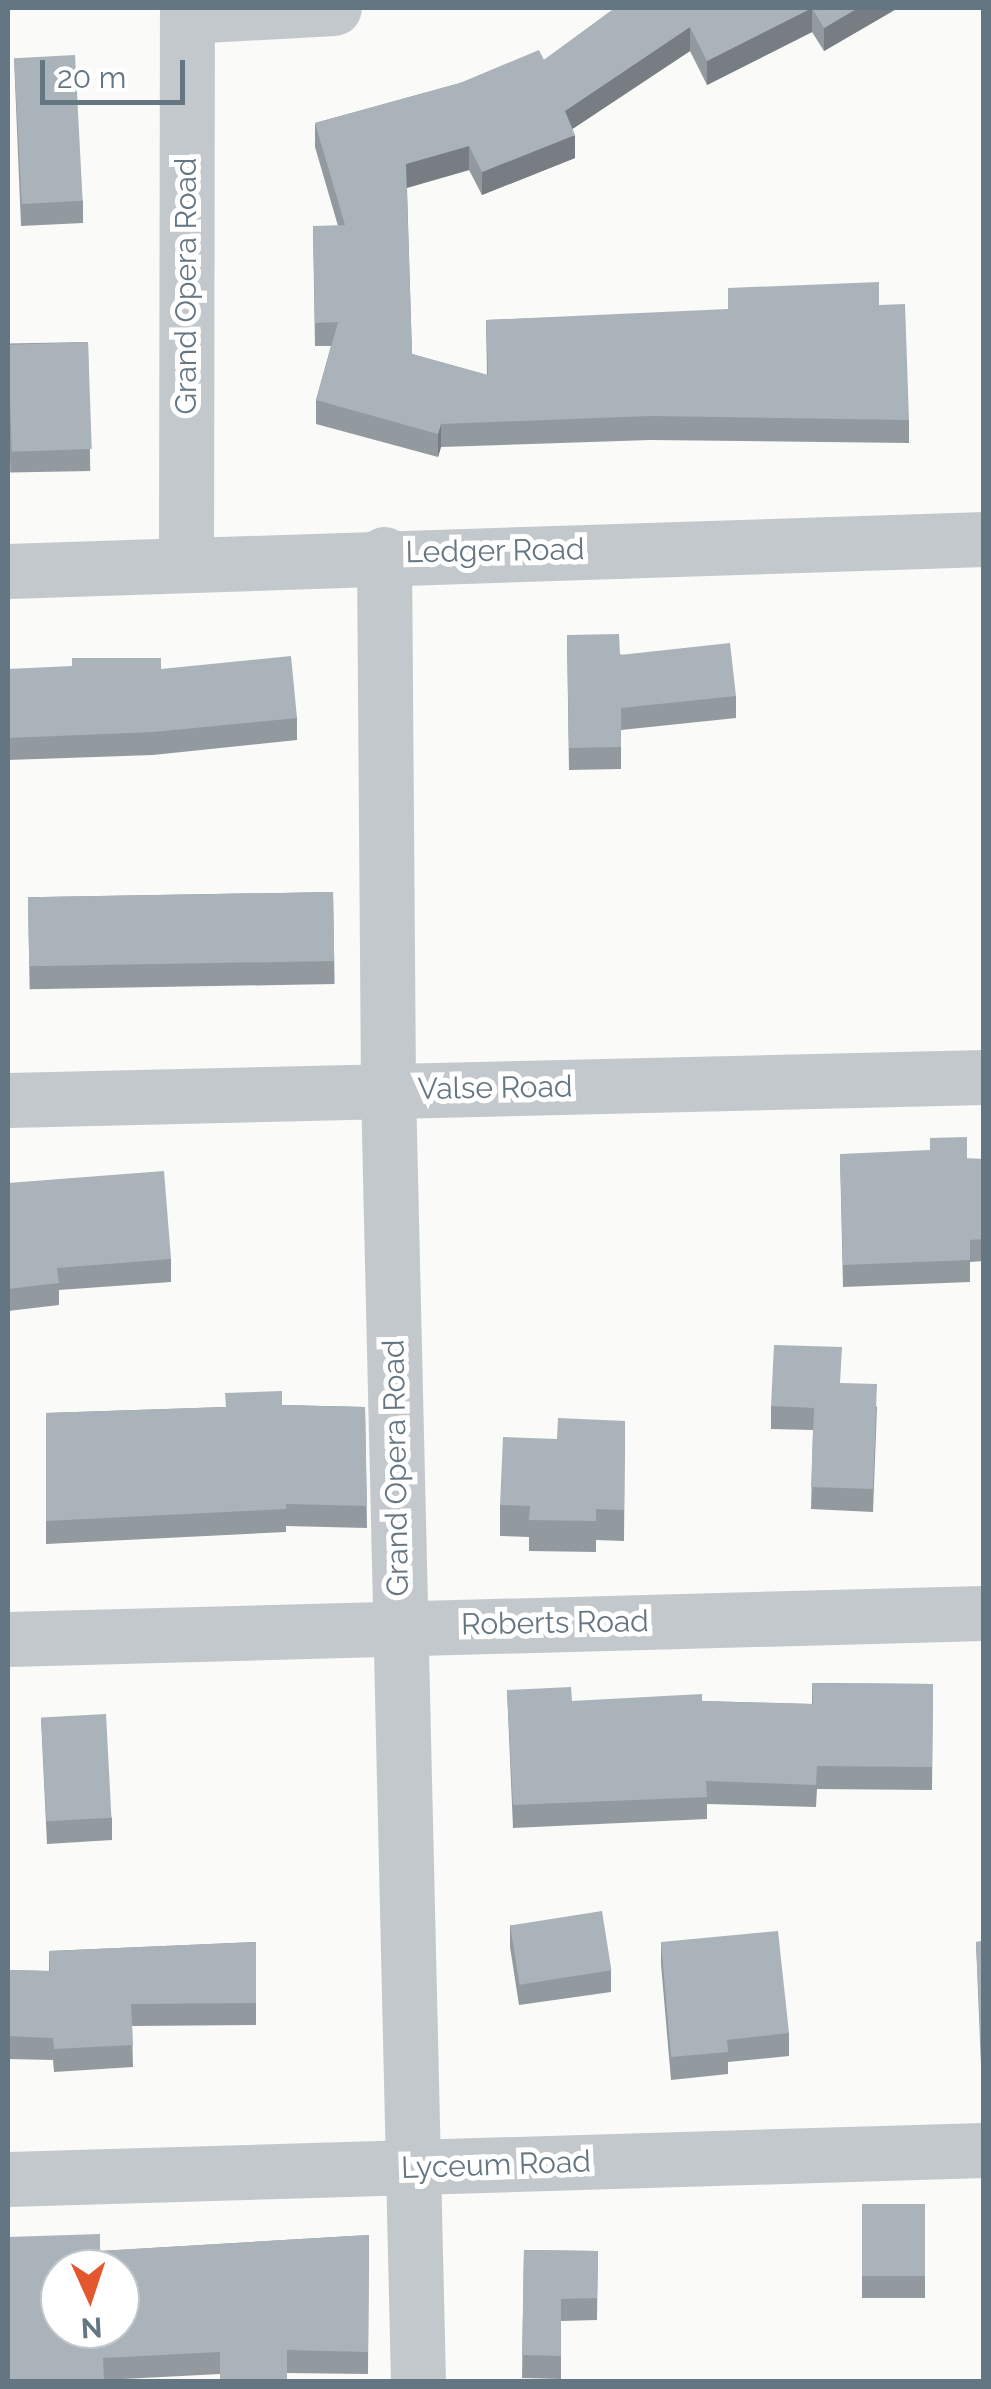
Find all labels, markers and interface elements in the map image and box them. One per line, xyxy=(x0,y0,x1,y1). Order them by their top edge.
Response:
scale bar xyxy=(45,40,190,102)
text: 20 m xyxy=(57,60,126,95)
street label: Grand Opera Road xyxy=(168,157,204,415)
street label: Ledger Road xyxy=(405,531,585,571)
street label: Valse Road xyxy=(417,1069,573,1107)
street label: Grand Opera Road xyxy=(376,1339,416,1597)
street label: Roberts Road xyxy=(461,1603,649,1643)
street label: Lyceum Road xyxy=(401,2144,591,2186)
north arrow xyxy=(40,2249,140,2349)
text: N xyxy=(80,2310,103,2344)

